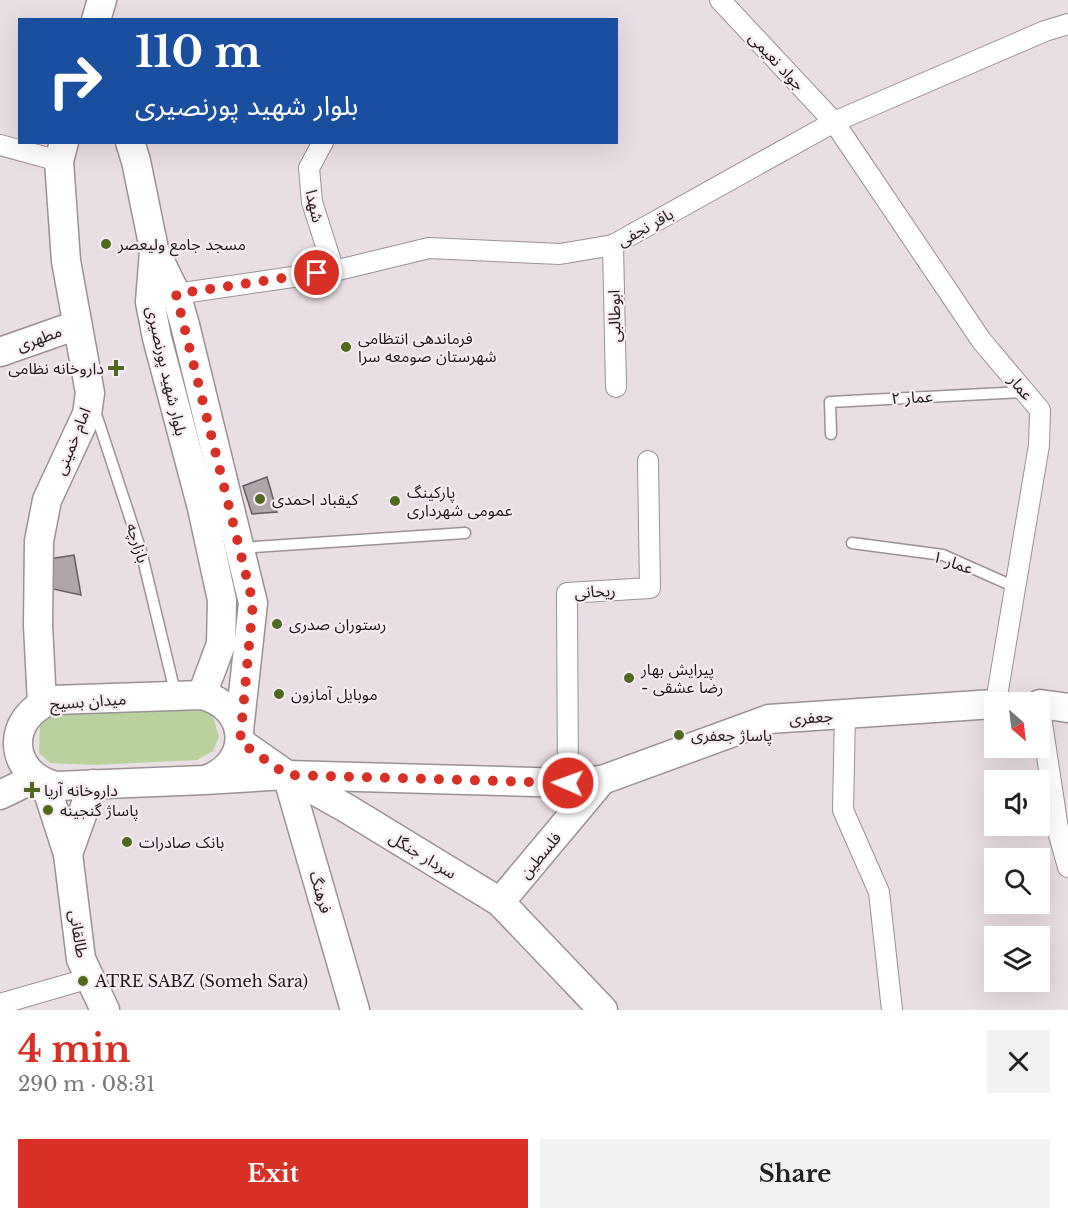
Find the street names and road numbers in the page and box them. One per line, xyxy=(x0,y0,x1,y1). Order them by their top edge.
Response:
street label: جواد نعیمی xyxy=(745,28,809,94)
street label: شهدا xyxy=(302,188,328,224)
street label: باقر نجفی xyxy=(613,203,677,251)
street label: ابوطالبی xyxy=(604,290,624,342)
street label: بلوار شهید پورنصیری xyxy=(141,304,192,438)
street label: مطهری xyxy=(14,321,64,355)
street label: عمار xyxy=(1004,369,1038,404)
street label: عمار ۲ xyxy=(891,386,933,408)
street label: امام خمینی xyxy=(49,404,97,479)
street label: بازارچه xyxy=(121,521,154,566)
street label: عمار ۱ xyxy=(930,546,976,578)
street label: ریحانی xyxy=(574,580,616,602)
street label: میدان بسیج xyxy=(49,688,127,717)
street label: جعفری xyxy=(788,705,834,729)
street label: سردار جنگل xyxy=(386,827,460,883)
street label: فلسطین xyxy=(515,828,565,882)
street label: فرهنگ xyxy=(305,869,337,915)
street label: طالقانی xyxy=(65,909,93,960)

